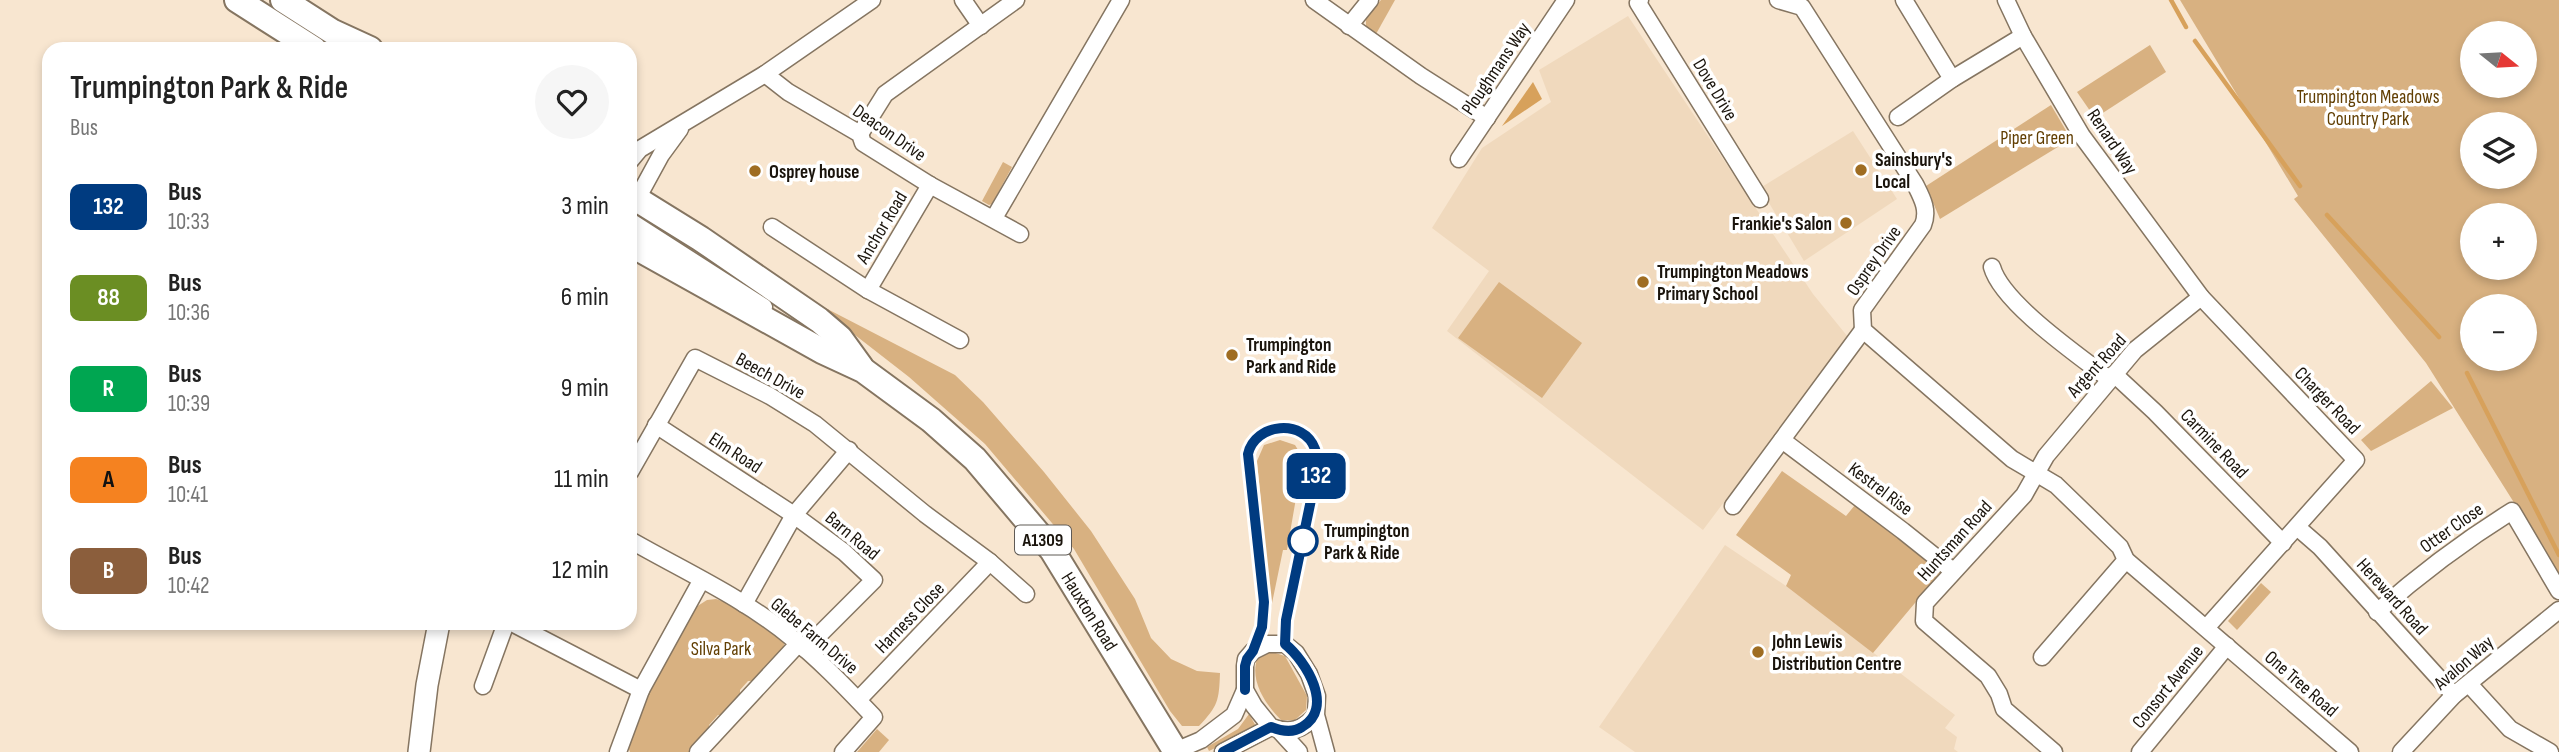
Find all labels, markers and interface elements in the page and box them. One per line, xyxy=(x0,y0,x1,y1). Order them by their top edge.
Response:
street label: Ploughmans Way xyxy=(1457,18,1536,120)
north arrow xyxy=(2460,21,2538,98)
map controls xyxy=(2460,21,2537,371)
street label: Dove Drive xyxy=(1687,55,1742,125)
button: heart xyxy=(535,65,609,139)
text: Trumpington Park & Ride xyxy=(70,68,348,108)
park label: Trumpington Meadows Country Park xyxy=(2296,86,2440,131)
street label: Deacon Drive xyxy=(848,100,930,167)
street label: Renard Way xyxy=(2082,105,2142,180)
button: layers xyxy=(2460,112,2537,189)
text: Bus xyxy=(70,114,98,142)
park label: Piper Green xyxy=(2000,127,2074,150)
place label: Sainsbury's Local xyxy=(1875,149,1952,194)
place label: Osprey house xyxy=(769,161,859,184)
marker: Sainsbury's Local xyxy=(1853,162,1869,178)
marker: Osprey house xyxy=(747,163,763,179)
text: Bus xyxy=(168,177,202,208)
street label: Anchor Road xyxy=(851,187,913,269)
text: 3 min xyxy=(561,191,609,222)
text: 132 xyxy=(93,192,124,221)
button: + xyxy=(2460,203,2537,280)
text: 10:33 xyxy=(168,208,210,236)
place label: Frankie's Salon xyxy=(1732,213,1832,236)
marker: Frankie's Salon xyxy=(1838,215,1854,231)
street label: Osprey Drive xyxy=(1842,221,1907,300)
place label: Trumpington Meadows Primary School xyxy=(1657,261,1808,306)
text: Bus xyxy=(168,268,202,299)
marker: Trumpington Meadows Primary School xyxy=(1635,274,1651,290)
text: 6 min xyxy=(561,282,609,313)
text: 88 xyxy=(97,283,120,312)
button: − xyxy=(2460,294,2537,371)
text: 10:36 xyxy=(168,299,210,327)
street label: Argent Road xyxy=(2062,330,2132,403)
place label: Trumpington Park and Ride xyxy=(1246,334,1336,379)
marker: Trumpington Park and Ride xyxy=(1224,347,1240,363)
street label: Beech Drive xyxy=(732,348,809,405)
text: Bus xyxy=(168,359,202,390)
street label: Charger Road xyxy=(2289,363,2365,440)
text: 9 min xyxy=(561,373,609,404)
text: R xyxy=(103,374,114,403)
text: 10:39 xyxy=(168,390,210,418)
street label: Carmine Road xyxy=(2175,404,2253,484)
street label: Elm Road xyxy=(704,428,766,479)
text: Bus xyxy=(168,450,202,481)
line badge: 132 xyxy=(1276,453,1356,499)
street label: Kestrel Rise xyxy=(1843,458,1917,521)
text: 132 xyxy=(1301,461,1331,490)
text: 11 min xyxy=(554,464,609,495)
text: A xyxy=(103,465,114,494)
text: 10:41 xyxy=(168,481,208,509)
street label: Huntsman Road xyxy=(1913,496,1997,586)
street label: Otter Close xyxy=(2416,498,2488,558)
street label: Barn Road xyxy=(820,507,884,566)
place label: Trumpington Park & Ride xyxy=(1324,520,1409,565)
road number: A1309 xyxy=(1015,526,1071,554)
marker: Trumpington Park & Ride xyxy=(1288,526,1318,556)
text: Bus xyxy=(168,541,202,572)
street label: Hereward Road xyxy=(2351,554,2432,640)
text: 12 min xyxy=(552,555,609,586)
text: B xyxy=(103,556,114,585)
street label: Hauxton Road xyxy=(1056,568,1122,655)
text: 10:42 xyxy=(168,572,210,600)
street label: Harness Close xyxy=(871,578,950,658)
street label: Glebe Farm Drive xyxy=(766,593,863,679)
place label: John Lewis Distribution Centre xyxy=(1771,631,1902,676)
street label: Avalon Way xyxy=(2429,631,2499,696)
park label: Silva Park xyxy=(691,638,752,661)
street label: Consort Avenue xyxy=(2128,641,2209,733)
marker: John Lewis Distribution Centre xyxy=(1750,644,1766,660)
street label: One Tree Road xyxy=(2260,646,2342,722)

